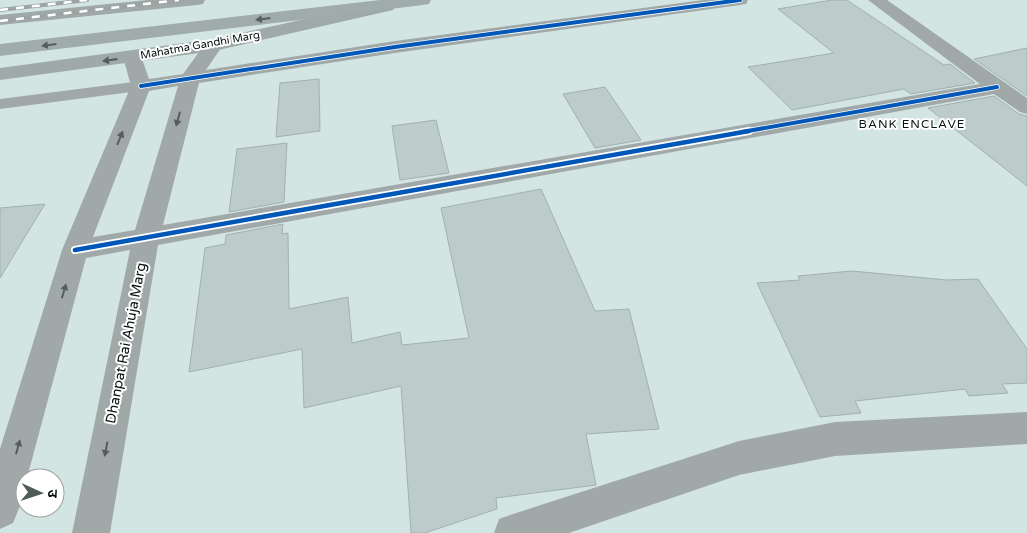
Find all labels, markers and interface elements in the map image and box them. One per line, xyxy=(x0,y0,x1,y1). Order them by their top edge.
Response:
one-way arrow xyxy=(254,15,270,23)
street label: Mahatma Gandhi Marg xyxy=(139,28,261,62)
one-way arrow xyxy=(41,41,57,49)
one-way arrow xyxy=(102,56,118,64)
one-way arrow xyxy=(174,112,182,127)
district label: BANK ENCLAVE xyxy=(859,117,965,131)
one-way arrow xyxy=(116,130,124,145)
street label: Dhanpat Rai Ahuja Marg xyxy=(102,261,150,425)
one-way arrow xyxy=(60,283,68,298)
one-way arrow xyxy=(15,439,23,454)
one-way arrow xyxy=(102,441,110,457)
north arrow xyxy=(15,468,65,518)
text: उ xyxy=(44,489,61,499)

